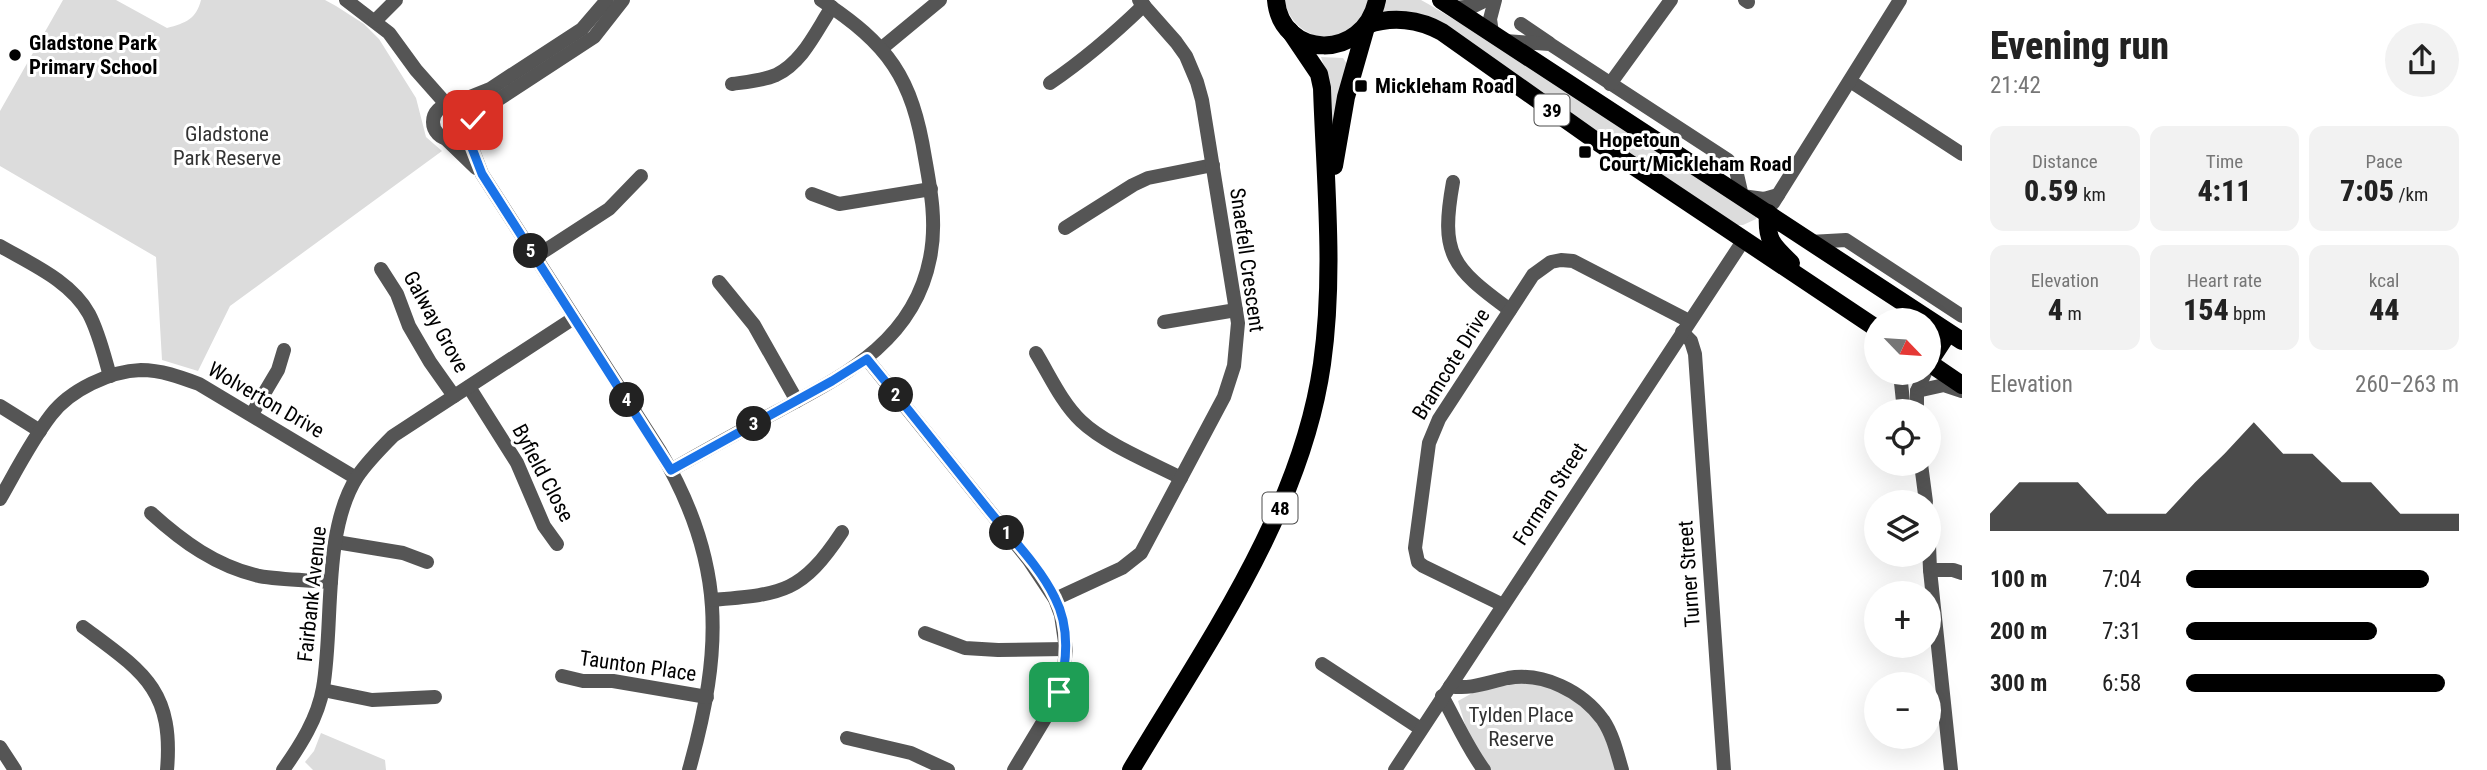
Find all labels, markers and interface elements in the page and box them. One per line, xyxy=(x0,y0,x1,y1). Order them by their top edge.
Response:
button: share xyxy=(2385,23,2459,97)
text: Evening run xyxy=(1990,24,2169,68)
place label: Gladstone Park Primary School xyxy=(29,31,158,79)
marker: Gladstone Park Primary School xyxy=(7,47,23,63)
text: 21:42 xyxy=(1990,72,2041,99)
place label: Mickleham Road xyxy=(1375,74,1514,98)
marker: Mickleham Road xyxy=(1353,78,1369,94)
pin xyxy=(443,90,503,150)
road number: 39 xyxy=(1534,94,1570,125)
icon: check xyxy=(454,101,492,139)
park label: Gladstone Park Reserve xyxy=(173,122,281,170)
place label: Hopetoun Court/Mickleham Road xyxy=(1599,128,1792,176)
marker: Hopetoun Court/Mickleham Road xyxy=(1577,144,1593,160)
text: Distance xyxy=(2032,150,2098,173)
text: Time xyxy=(2206,150,2243,173)
text: Pace xyxy=(2366,150,2403,173)
text: 0.59 xyxy=(2024,173,2079,208)
text: 4:11 xyxy=(2197,173,2252,208)
text: 7:05 xyxy=(2340,173,2394,208)
text: km xyxy=(2079,183,2106,206)
text: /km xyxy=(2394,183,2428,206)
street label: Snaefell Crescent xyxy=(1225,186,1269,334)
pin: 5 xyxy=(514,233,548,268)
text: 5 xyxy=(526,239,535,262)
street label: Galway Grove xyxy=(398,267,474,377)
text: Elevation xyxy=(2031,269,2099,292)
text: Heart rate xyxy=(2187,269,2262,292)
text: kcal xyxy=(2369,269,2399,292)
text: 4 xyxy=(2048,292,2063,327)
text: 154 xyxy=(2183,292,2229,327)
text: 44 xyxy=(2369,292,2399,327)
text: m xyxy=(2063,302,2082,325)
text: bpm xyxy=(2229,302,2266,325)
street label: Bramcote Drive xyxy=(1407,304,1495,424)
north arrow xyxy=(1864,308,1941,385)
map controls xyxy=(1864,308,1941,749)
street label: Wolverton Drive xyxy=(204,357,328,443)
text: Elevation xyxy=(1990,371,2073,398)
text: 260–263 m xyxy=(2355,371,2459,398)
pin: 2 xyxy=(878,378,914,412)
pin: 4 xyxy=(610,382,644,418)
text: 2 xyxy=(891,383,900,406)
text: 4 xyxy=(622,388,631,411)
button: locate xyxy=(1864,399,1941,476)
pin: 3 xyxy=(736,406,772,442)
text: 3 xyxy=(749,412,758,435)
street label: Byfield Close xyxy=(507,420,579,526)
street label: Forman Street xyxy=(1508,438,1592,550)
button: layers xyxy=(1864,490,1941,567)
road number: 48 xyxy=(1262,492,1298,524)
pin: 1 xyxy=(990,516,1024,550)
street label: Turner Street xyxy=(1673,520,1705,628)
text: 1 xyxy=(1002,521,1011,544)
street label: Fairbank Avenue xyxy=(293,525,331,663)
text: 100 m xyxy=(1990,566,2047,593)
text: 7:04 xyxy=(2102,566,2141,593)
button: + xyxy=(1864,581,1941,658)
text: 200 m xyxy=(1990,618,2047,645)
text: 7:31 xyxy=(2102,618,2141,645)
street label: Taunton Place xyxy=(578,646,698,686)
pin xyxy=(1029,662,1089,722)
text: 300 m xyxy=(1990,670,2047,697)
text: 6:58 xyxy=(2102,670,2141,697)
button: − xyxy=(1864,672,1941,749)
icon: arrive xyxy=(1040,673,1078,711)
park label: Tylden Place Reserve xyxy=(1468,703,1574,751)

